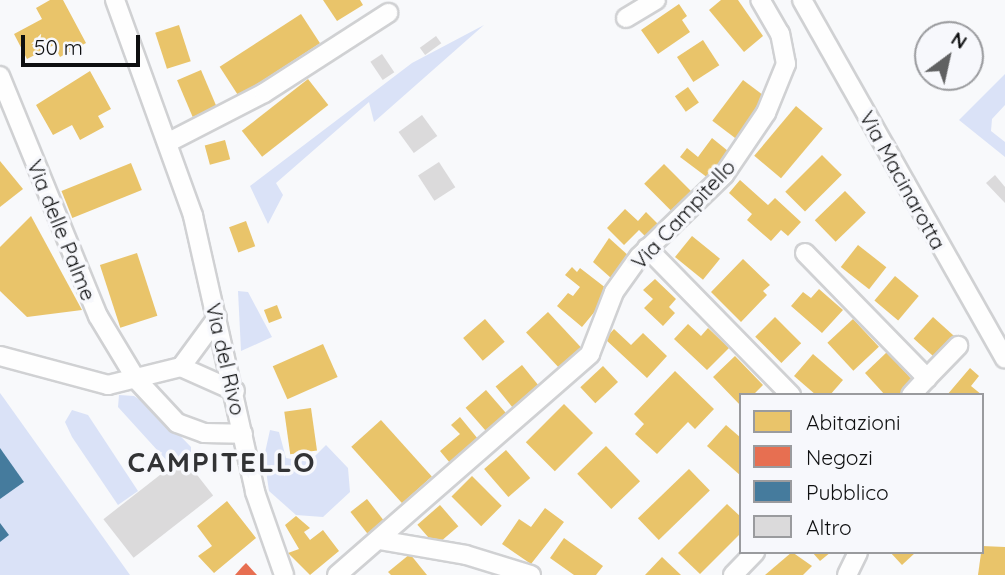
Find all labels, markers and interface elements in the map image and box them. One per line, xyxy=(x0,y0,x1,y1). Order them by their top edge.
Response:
scale bar xyxy=(24,21,144,65)
north arrow xyxy=(914,21,984,91)
text: N xyxy=(947,26,972,54)
text: 50 m xyxy=(34,34,83,60)
street label: Via Macinarotta xyxy=(855,106,951,254)
street label: Via Campitello xyxy=(626,154,740,274)
street label: Via delle Palme xyxy=(22,156,102,304)
street label: Via del Rivo xyxy=(201,300,251,418)
legend xyxy=(739,393,984,554)
text: Abitazioni xyxy=(806,409,901,435)
text: Negozi xyxy=(806,444,873,470)
district label: CAMPITELLO xyxy=(129,445,315,479)
text: Pubblico xyxy=(806,479,889,505)
text: Altro xyxy=(806,514,852,540)

